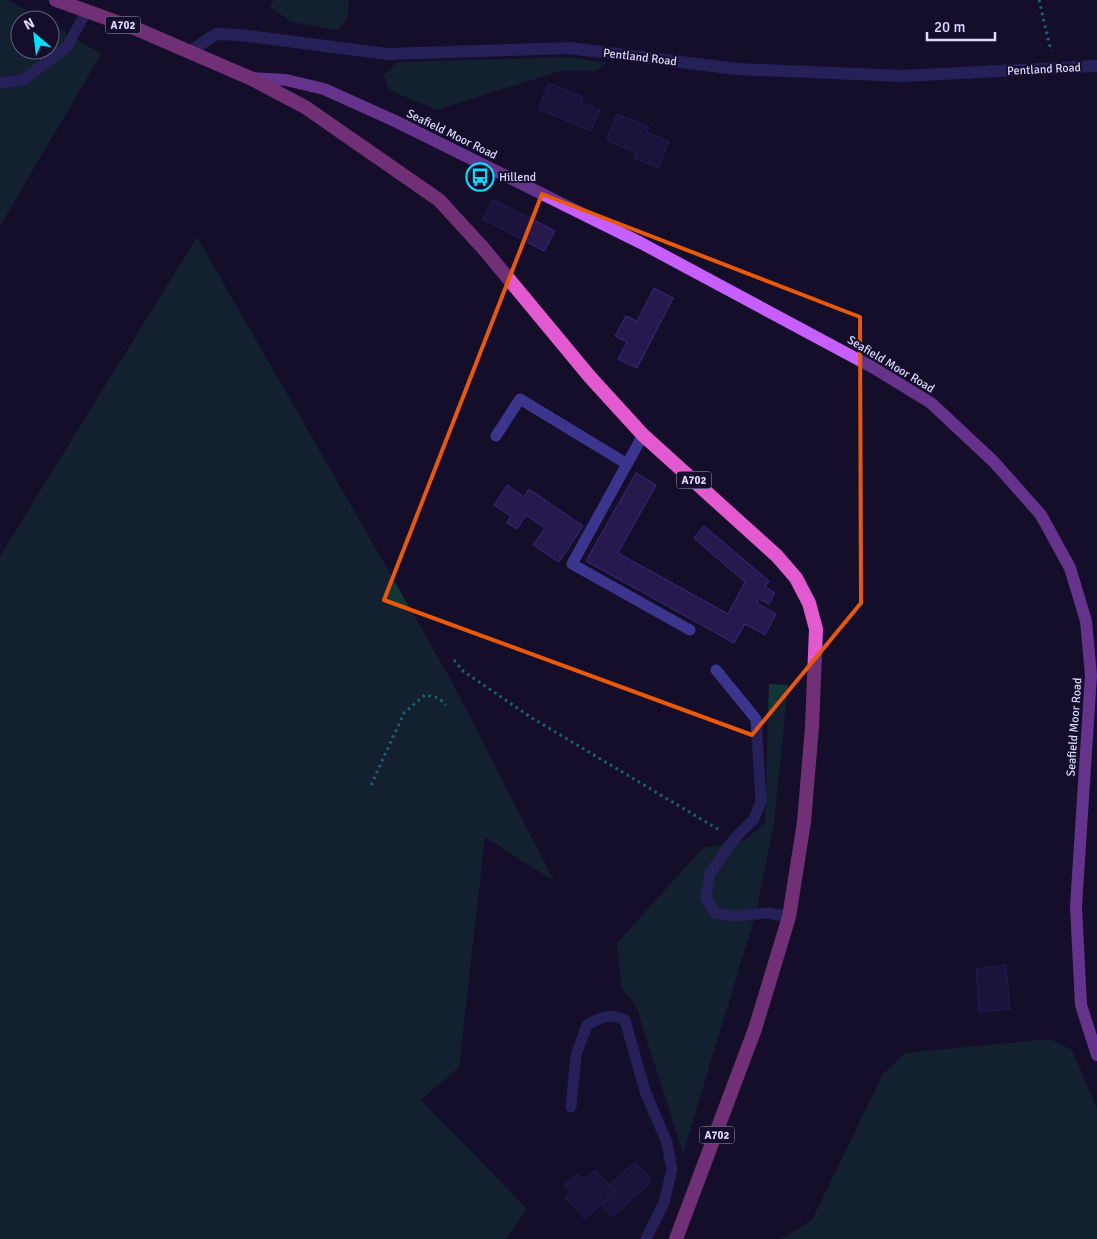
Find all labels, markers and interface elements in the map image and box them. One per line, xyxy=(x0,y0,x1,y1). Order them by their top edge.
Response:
north arrow xyxy=(10,10,60,60)
scale bar xyxy=(927,10,994,42)
text: N xyxy=(21,14,37,34)
road number: A702 xyxy=(106,16,140,34)
text: 20 m xyxy=(934,18,965,36)
street label: Pentland Road xyxy=(602,46,678,69)
street label: Pentland Road xyxy=(1007,60,1081,79)
street label: Seafield Moor Road xyxy=(404,106,500,163)
bus stop icon: Hillend xyxy=(465,162,495,192)
place label: Hillend xyxy=(499,170,536,185)
street label: Seafield Moor Road xyxy=(844,332,937,396)
road number: A702 xyxy=(676,472,712,488)
street label: Seafield Moor Road xyxy=(1064,677,1085,777)
road number: A702 xyxy=(700,1126,734,1144)

